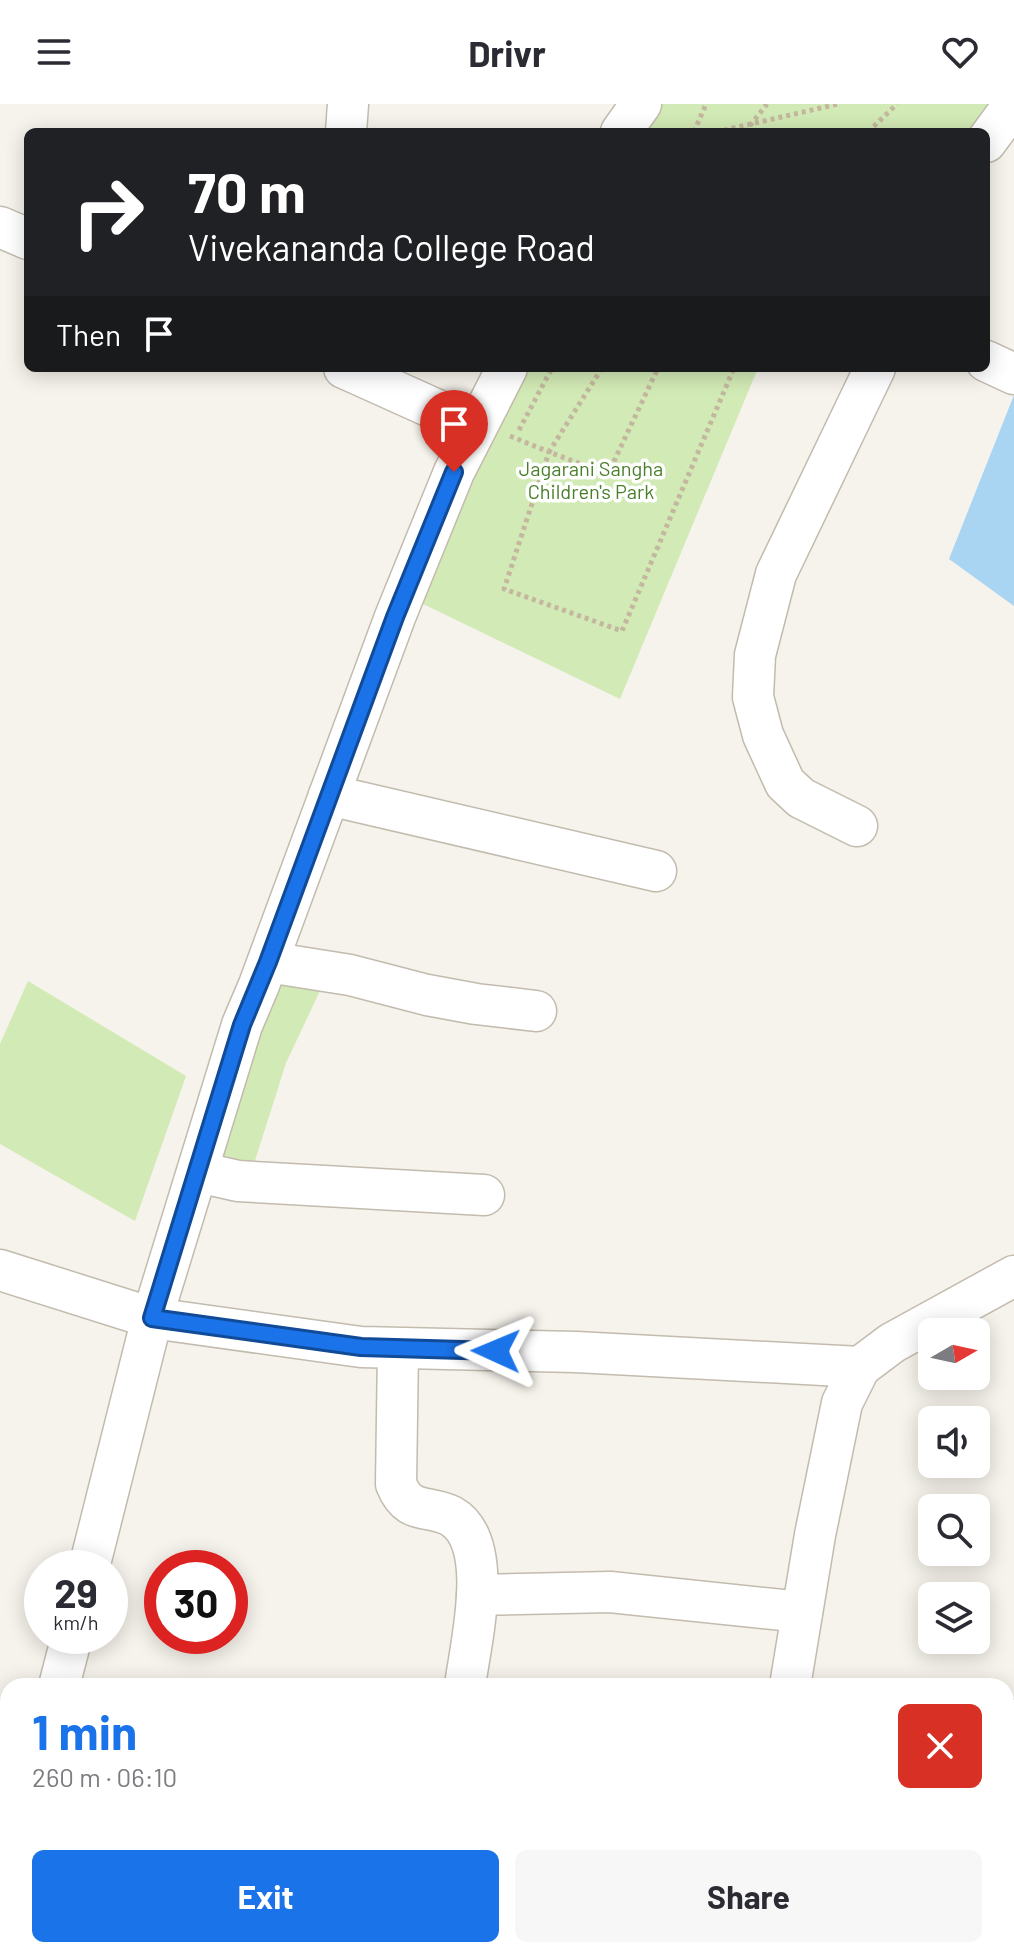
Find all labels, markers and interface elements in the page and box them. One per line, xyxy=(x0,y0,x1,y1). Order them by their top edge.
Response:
icon: menu xyxy=(32,30,76,74)
icon: heart xyxy=(938,30,982,74)
text: Drivr xyxy=(468,31,546,74)
text: 70 m xyxy=(188,157,306,224)
icon: right xyxy=(56,160,160,264)
text: Vivekananda College Road xyxy=(188,225,595,268)
icon: arrive xyxy=(137,312,181,356)
text: Then xyxy=(56,316,121,352)
pin xyxy=(420,390,488,472)
icon: arrive xyxy=(432,402,476,446)
park label: Jagarani Sangha Children's Park xyxy=(519,456,663,503)
position arrow xyxy=(454,1309,538,1393)
north arrow xyxy=(918,1318,990,1390)
map controls xyxy=(918,1318,990,1654)
button: sound xyxy=(918,1406,990,1478)
button: search xyxy=(918,1494,990,1566)
speed limit sign: 30 xyxy=(144,1550,248,1654)
text: 29 xyxy=(54,1568,98,1616)
button: layers xyxy=(918,1582,990,1654)
text: km/h xyxy=(53,1610,99,1634)
text: 1 min xyxy=(32,1702,137,1760)
button: close xyxy=(898,1704,982,1788)
text: 260 m · 06:10 xyxy=(32,1761,177,1792)
button: Exit xyxy=(32,1850,499,1942)
button: Share xyxy=(515,1850,982,1942)

